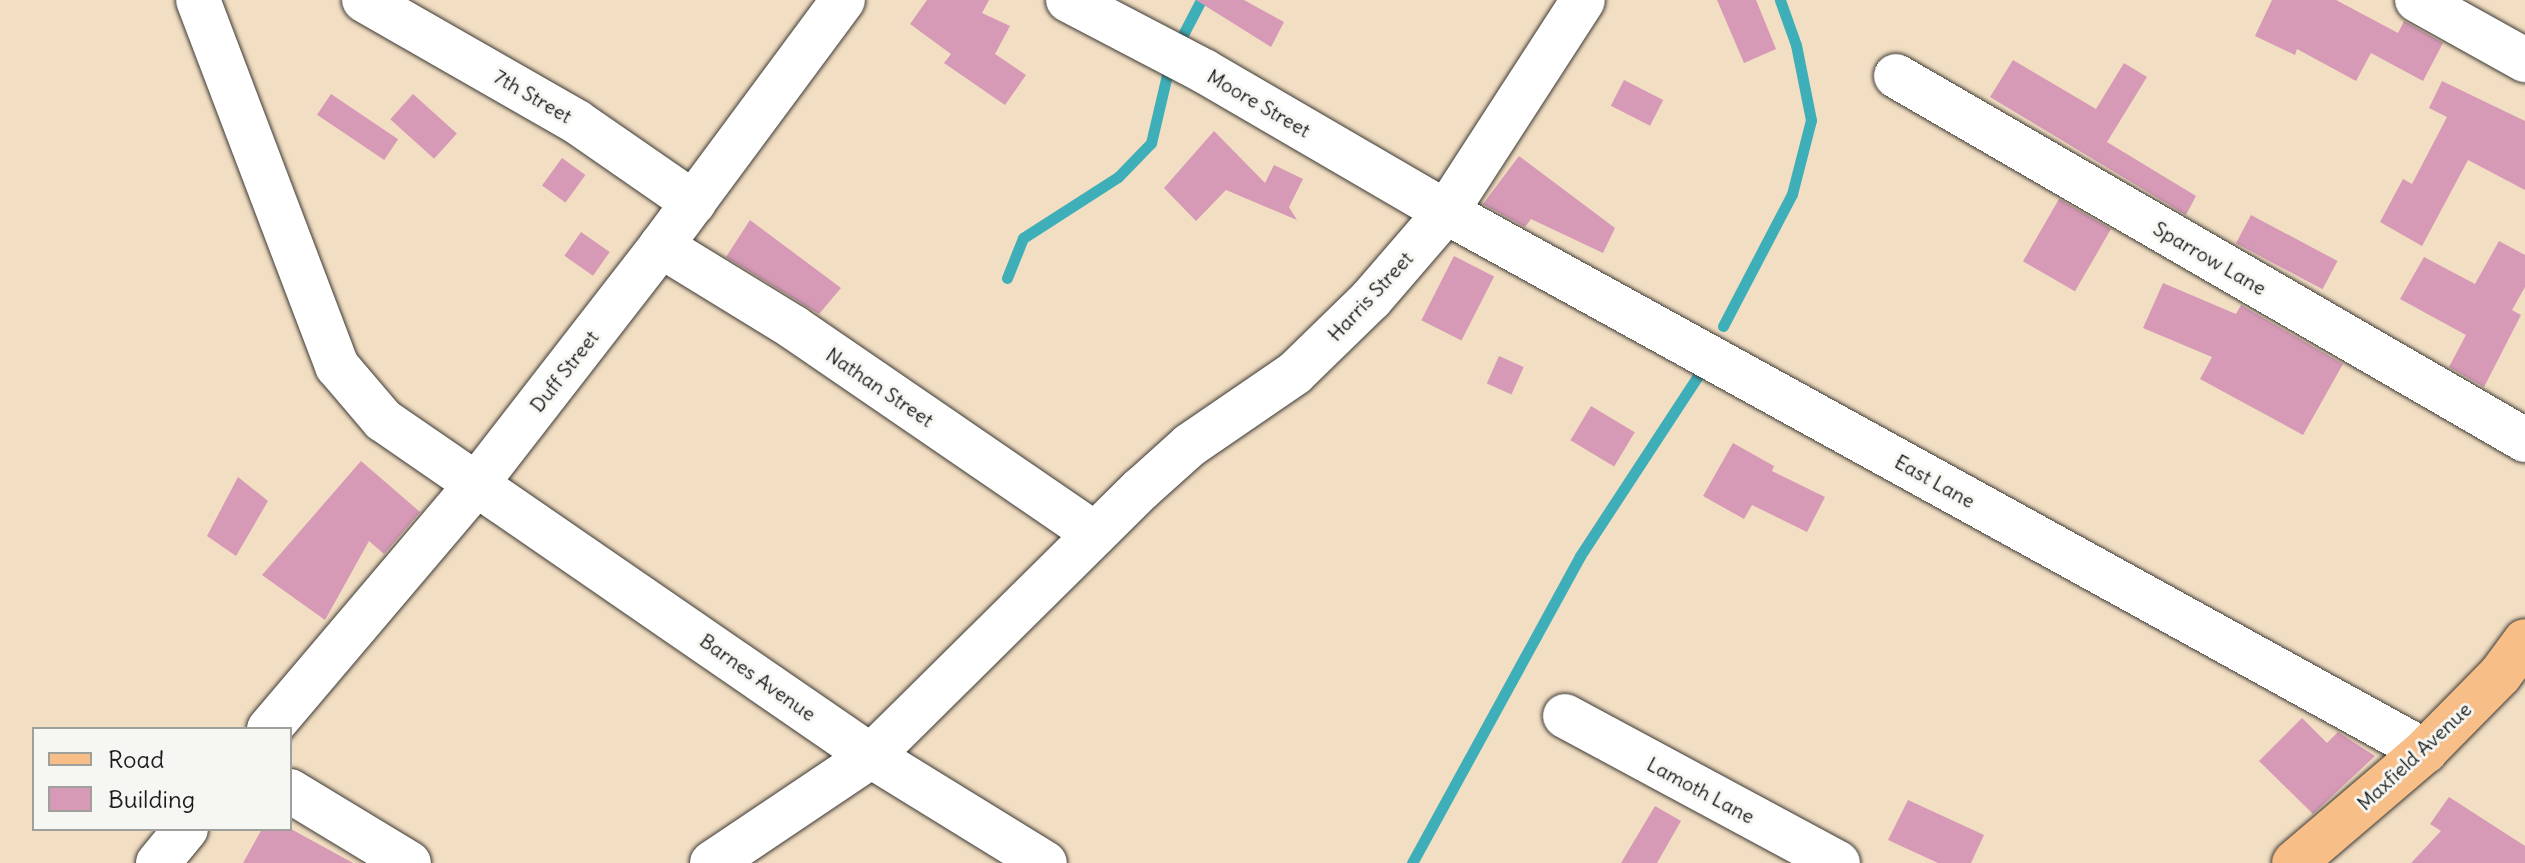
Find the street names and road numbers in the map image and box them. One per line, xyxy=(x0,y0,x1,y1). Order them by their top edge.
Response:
street label: 7th Street xyxy=(490,64,576,128)
street label: Moore Street xyxy=(1203,64,1315,142)
street label: Sparrow Lane xyxy=(2149,216,2271,300)
street label: Harris Street xyxy=(1322,246,1418,346)
street label: Duff Street xyxy=(525,325,603,417)
street label: Nathan Street xyxy=(822,342,938,432)
street label: East Lane xyxy=(1891,449,1979,513)
street label: Barnes Avenue xyxy=(695,628,821,726)
street label: Maxfield Avenue xyxy=(2352,697,2476,815)
street label: Lamoth Lane xyxy=(1643,752,1759,828)

